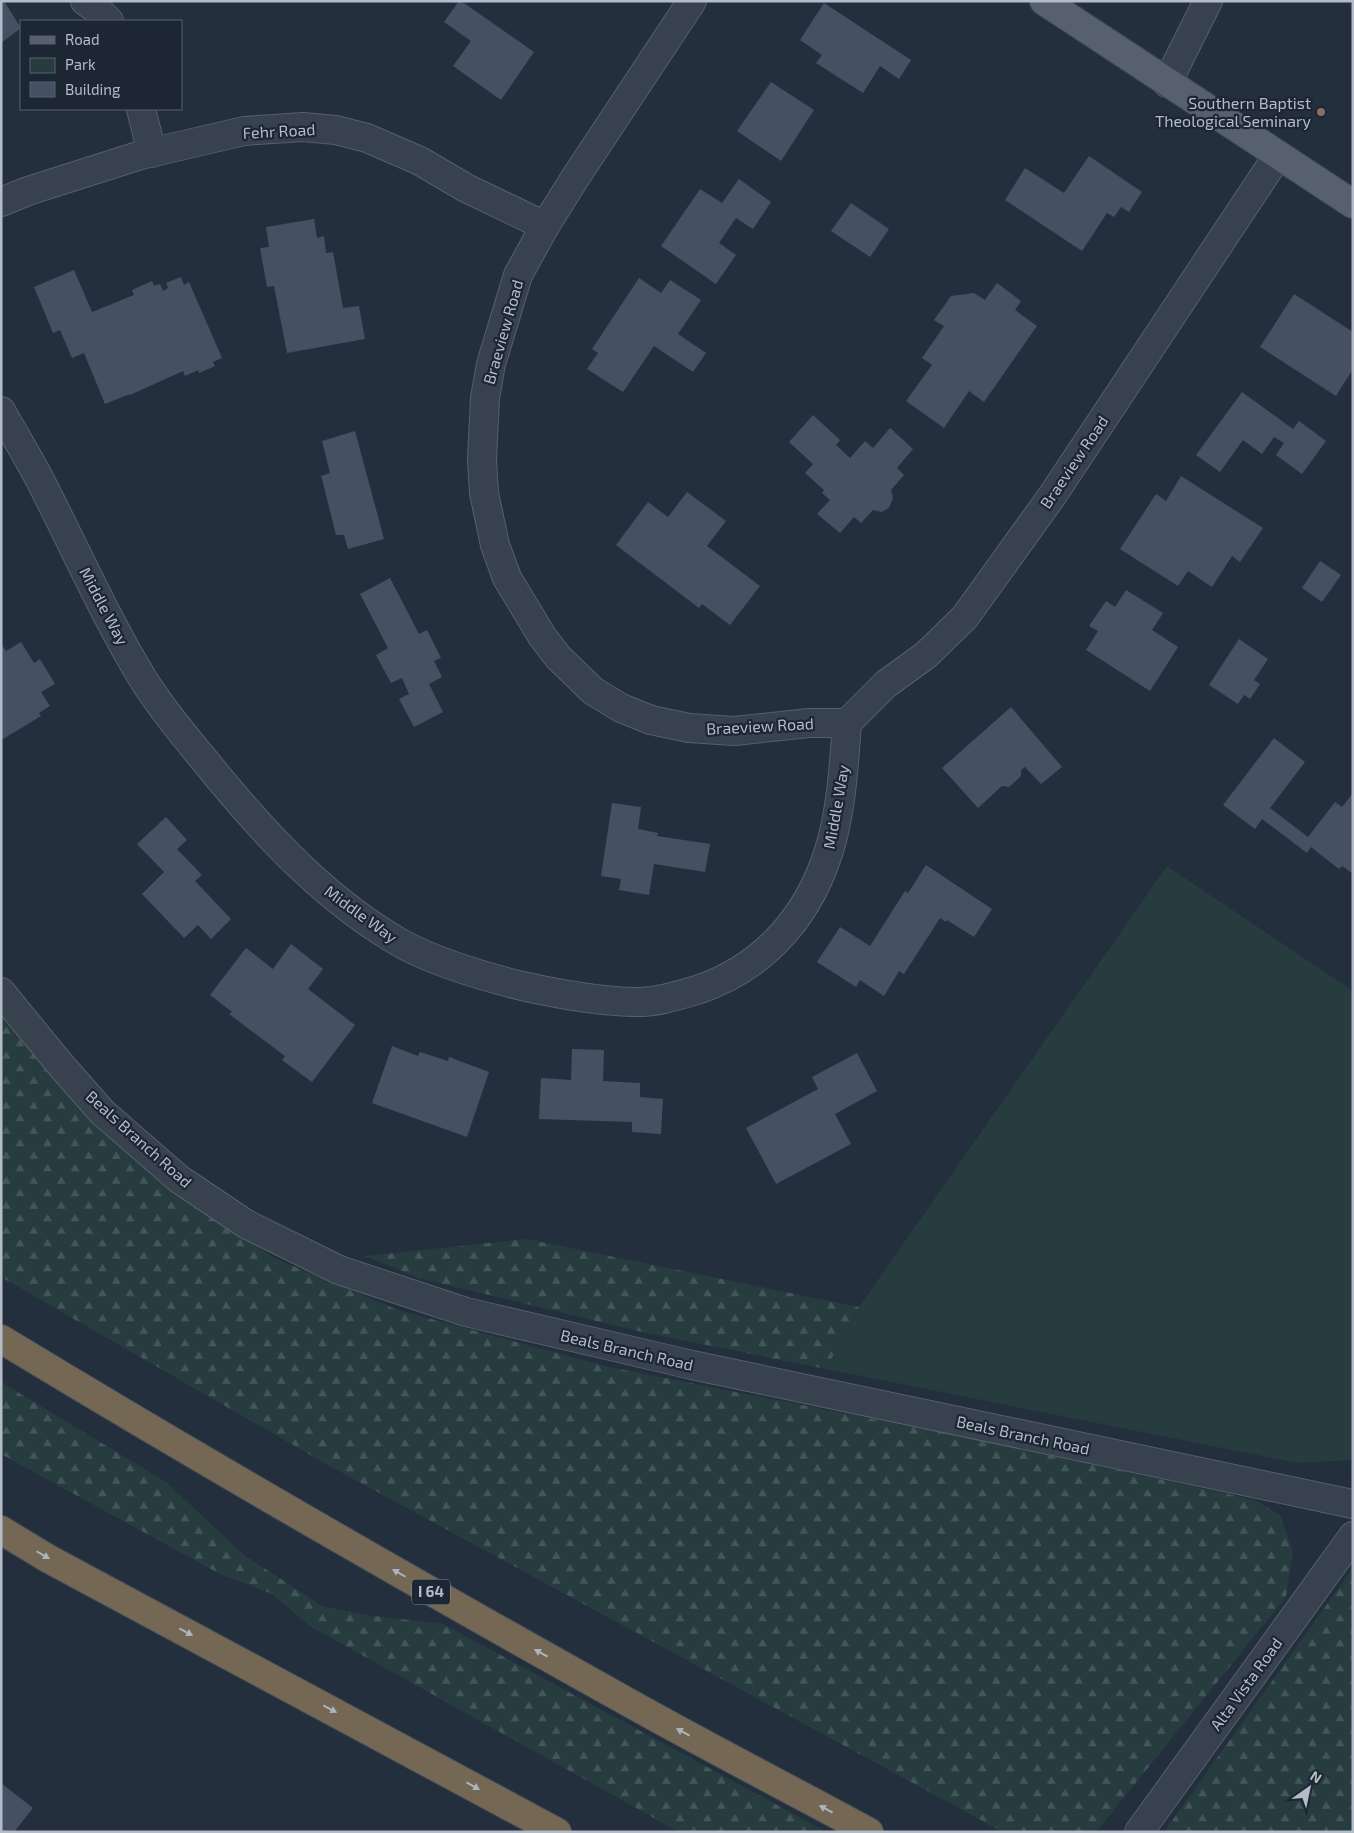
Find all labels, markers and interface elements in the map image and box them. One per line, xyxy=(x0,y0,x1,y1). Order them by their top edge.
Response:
legend xyxy=(20,20,182,110)
text: Road xyxy=(65,30,100,48)
text: Park xyxy=(65,55,96,73)
text: Building xyxy=(65,80,121,98)
place label: Southern Baptist Theological Seminary xyxy=(1155,93,1312,130)
marker: Southern Baptist Theological Seminary xyxy=(1315,106,1327,118)
street label: Fehr Road xyxy=(242,119,316,142)
street label: Braeview Road xyxy=(479,277,527,386)
street label: Braeview Road xyxy=(1036,412,1112,512)
street label: Middle Way xyxy=(76,564,133,648)
street label: Braeview Road xyxy=(706,713,814,738)
street label: Middle Way xyxy=(819,763,852,851)
street label: Middle Way xyxy=(321,881,402,947)
street label: Beals Branch Road xyxy=(83,1086,196,1191)
street label: Beals Branch Road xyxy=(559,1325,695,1374)
street label: Beals Branch Road xyxy=(955,1411,1091,1458)
one-way arrow xyxy=(37,1551,50,1560)
one-way arrow xyxy=(393,1569,406,1578)
road number: I 64 xyxy=(412,1580,450,1604)
one-way arrow xyxy=(179,1628,194,1636)
street label: Alta Vista Road xyxy=(1206,1634,1286,1734)
one-way arrow xyxy=(534,1649,547,1658)
one-way arrow xyxy=(322,1705,337,1713)
one-way arrow xyxy=(676,1728,690,1736)
north arrow xyxy=(1284,1763,1334,1813)
text: N xyxy=(1307,1767,1325,1787)
one-way arrow xyxy=(466,1781,479,1790)
one-way arrow xyxy=(819,1805,833,1813)

